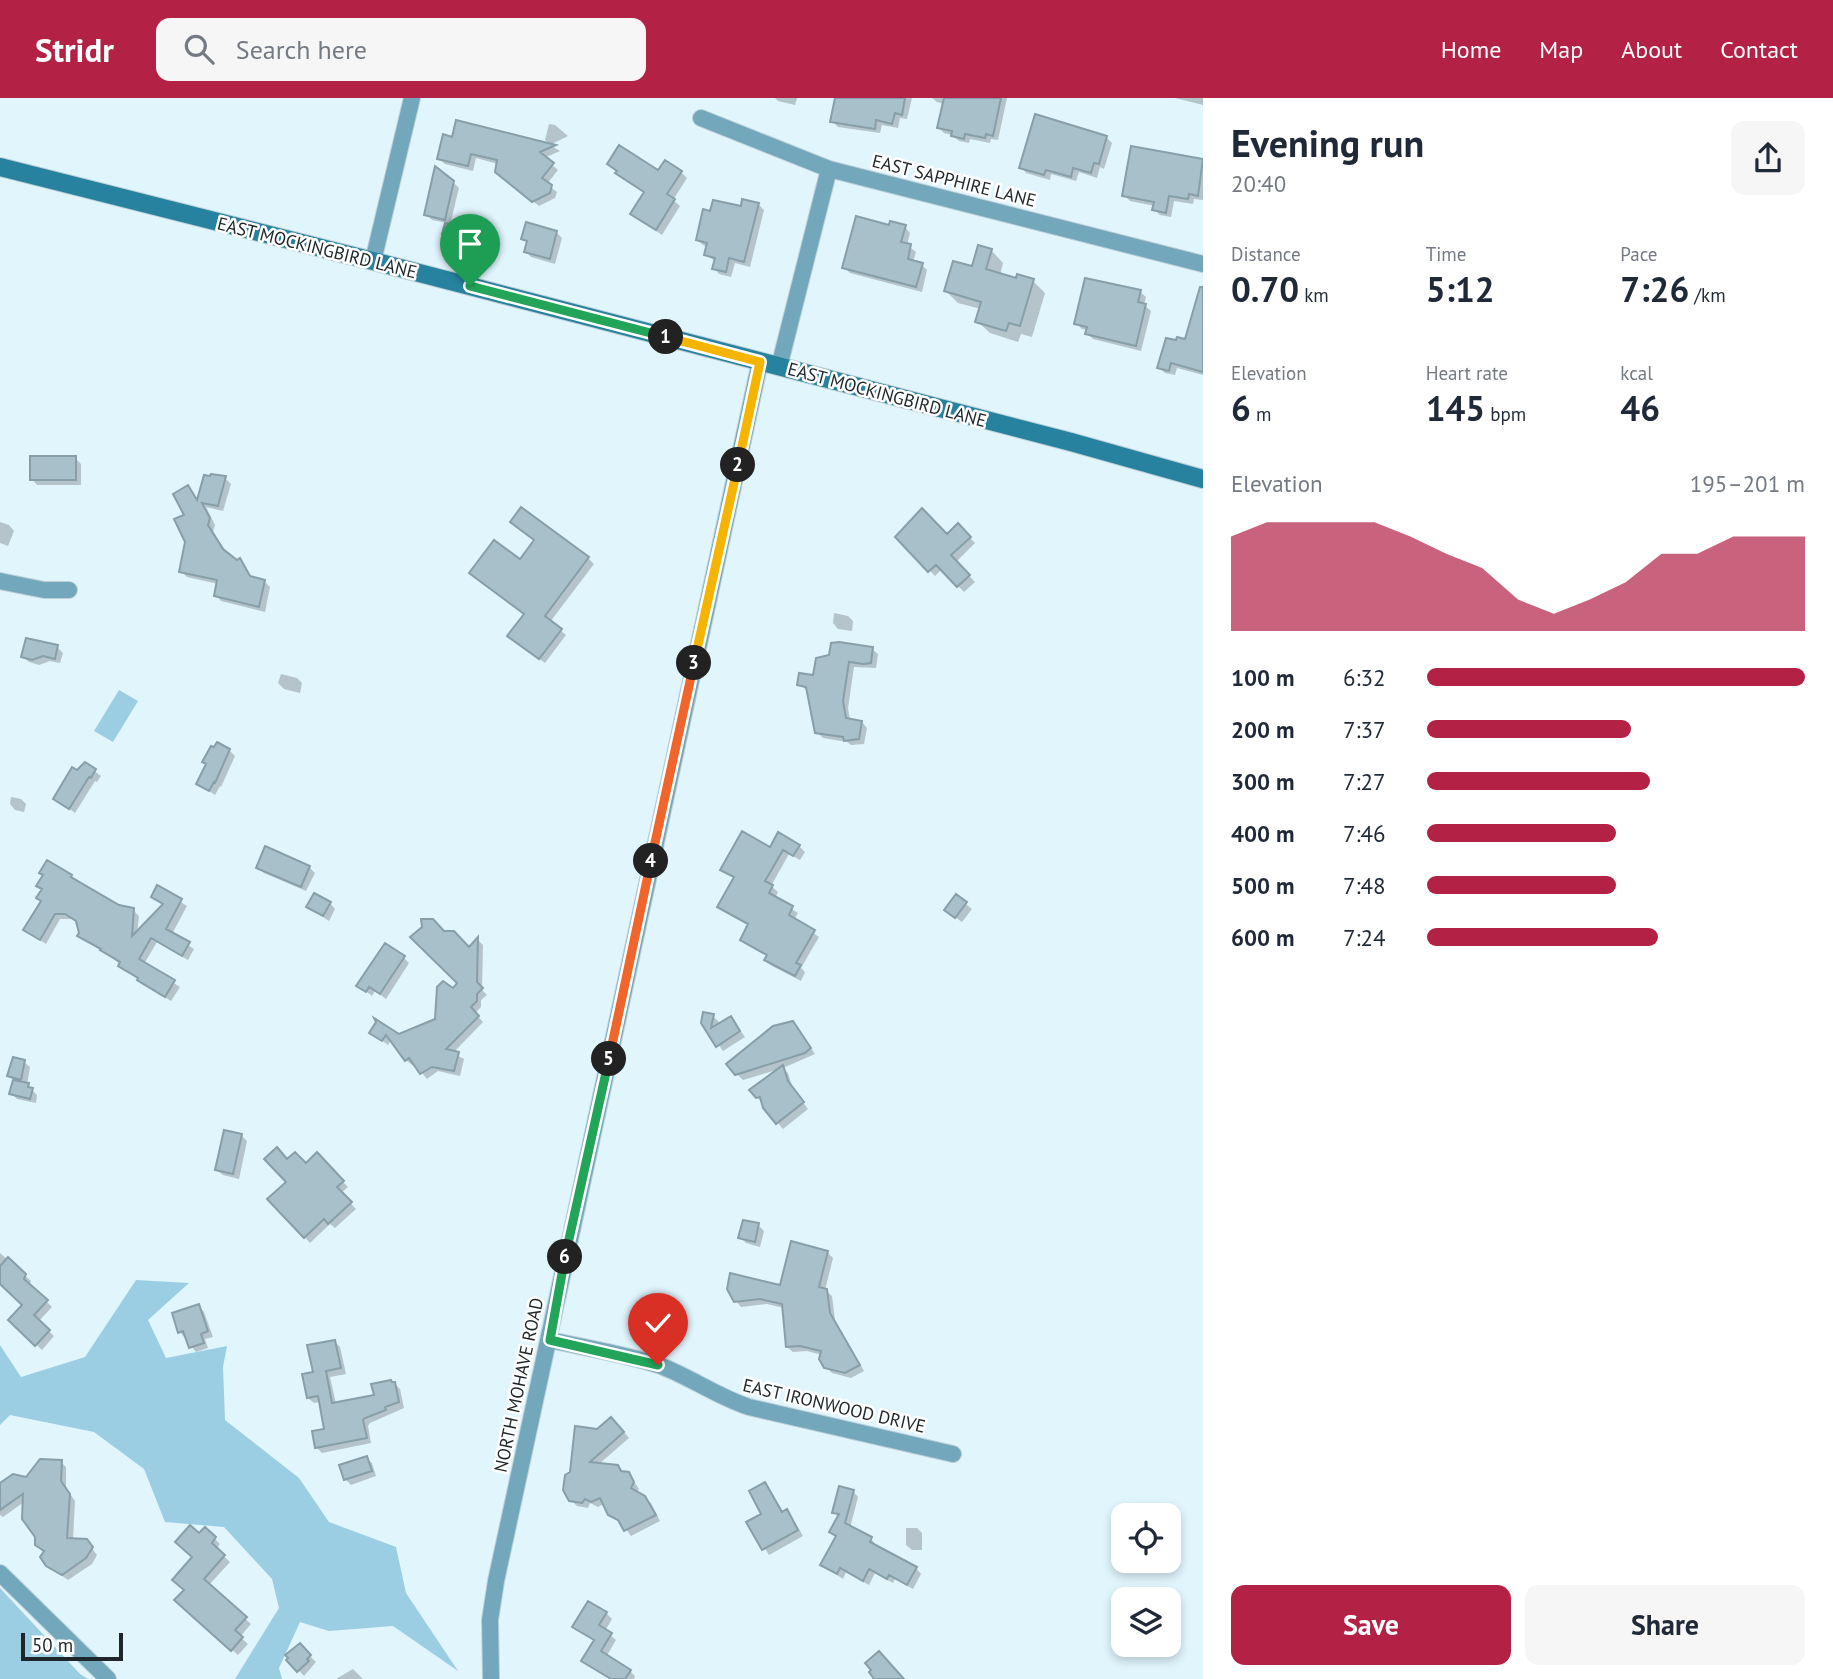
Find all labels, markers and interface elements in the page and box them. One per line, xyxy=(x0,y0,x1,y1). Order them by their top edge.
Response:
search box xyxy=(156,18,646,81)
text: Stridr xyxy=(35,28,114,71)
icon: search xyxy=(180,30,218,68)
text: Search here xyxy=(236,33,367,66)
text: Home xyxy=(1441,34,1501,65)
text: Map xyxy=(1539,34,1583,65)
text: About xyxy=(1621,34,1682,65)
text: Contact xyxy=(1720,34,1798,65)
text: Evening run xyxy=(1231,118,1424,167)
button: share xyxy=(1731,121,1805,195)
street label: EAST SAPPHIRE LANE xyxy=(870,149,1039,212)
text: 20:40 xyxy=(1231,169,1286,198)
street label: EAST MOCKINGBIRD LANE xyxy=(215,212,419,283)
pin xyxy=(440,214,500,286)
icon: arrive xyxy=(451,225,489,263)
text: Distance xyxy=(1231,242,1301,266)
text: Time xyxy=(1426,242,1466,266)
text: Pace xyxy=(1620,242,1658,266)
text: 0.70 xyxy=(1231,266,1299,312)
text: 5:12 xyxy=(1426,266,1495,312)
text: 7:26 xyxy=(1620,266,1689,312)
text: km xyxy=(1299,283,1329,307)
text: /km xyxy=(1689,283,1726,307)
pin: 1 xyxy=(648,320,684,354)
text: 1 xyxy=(660,324,671,348)
street label: EAST MOCKINGBIRD LANE xyxy=(785,357,989,432)
text: Elevation xyxy=(1231,361,1307,385)
text: Heart rate xyxy=(1426,361,1508,385)
text: kcal xyxy=(1620,361,1653,385)
text: 6 xyxy=(1231,385,1251,431)
text: 145 xyxy=(1426,385,1485,431)
text: 46 xyxy=(1620,385,1660,431)
text: m xyxy=(1251,402,1271,426)
text: bpm xyxy=(1485,402,1526,426)
pin: 2 xyxy=(720,448,756,482)
text: 2 xyxy=(732,452,743,476)
text: Elevation xyxy=(1231,469,1323,498)
text: 195–201 m xyxy=(1690,469,1805,498)
pin: 3 xyxy=(676,646,712,680)
text: 3 xyxy=(688,650,699,674)
text: 100 m xyxy=(1231,663,1294,692)
text: 6:32 xyxy=(1343,663,1386,692)
text: 200 m xyxy=(1231,715,1294,744)
text: 7:37 xyxy=(1343,715,1386,744)
text: 300 m xyxy=(1231,767,1294,796)
text: 7:27 xyxy=(1343,767,1386,796)
text: 400 m xyxy=(1231,819,1294,848)
text: 7:46 xyxy=(1343,819,1386,848)
pin: 4 xyxy=(634,844,668,878)
text: 4 xyxy=(645,848,656,872)
text: 500 m xyxy=(1231,871,1294,900)
text: 7:48 xyxy=(1343,871,1386,900)
text: 600 m xyxy=(1231,923,1294,952)
text: 7:24 xyxy=(1343,923,1386,952)
pin: 5 xyxy=(592,1042,626,1076)
text: 5 xyxy=(603,1046,614,1070)
pin: 6 xyxy=(548,1240,582,1274)
text: 6 xyxy=(559,1244,570,1268)
pin xyxy=(628,1293,688,1365)
street label: NORTH MOHAVE ROAD xyxy=(489,1295,548,1474)
icon: check xyxy=(639,1304,677,1342)
street label: EAST IRONWOOD DRIVE xyxy=(741,1373,928,1438)
map controls xyxy=(1111,1503,1181,1657)
button: locate xyxy=(1111,1503,1181,1573)
button: Save xyxy=(1231,1585,1511,1665)
button: Share xyxy=(1525,1585,1805,1665)
button: layers xyxy=(1111,1587,1181,1657)
scale bar xyxy=(21,1630,122,1662)
text: 50 m xyxy=(32,1633,73,1657)

